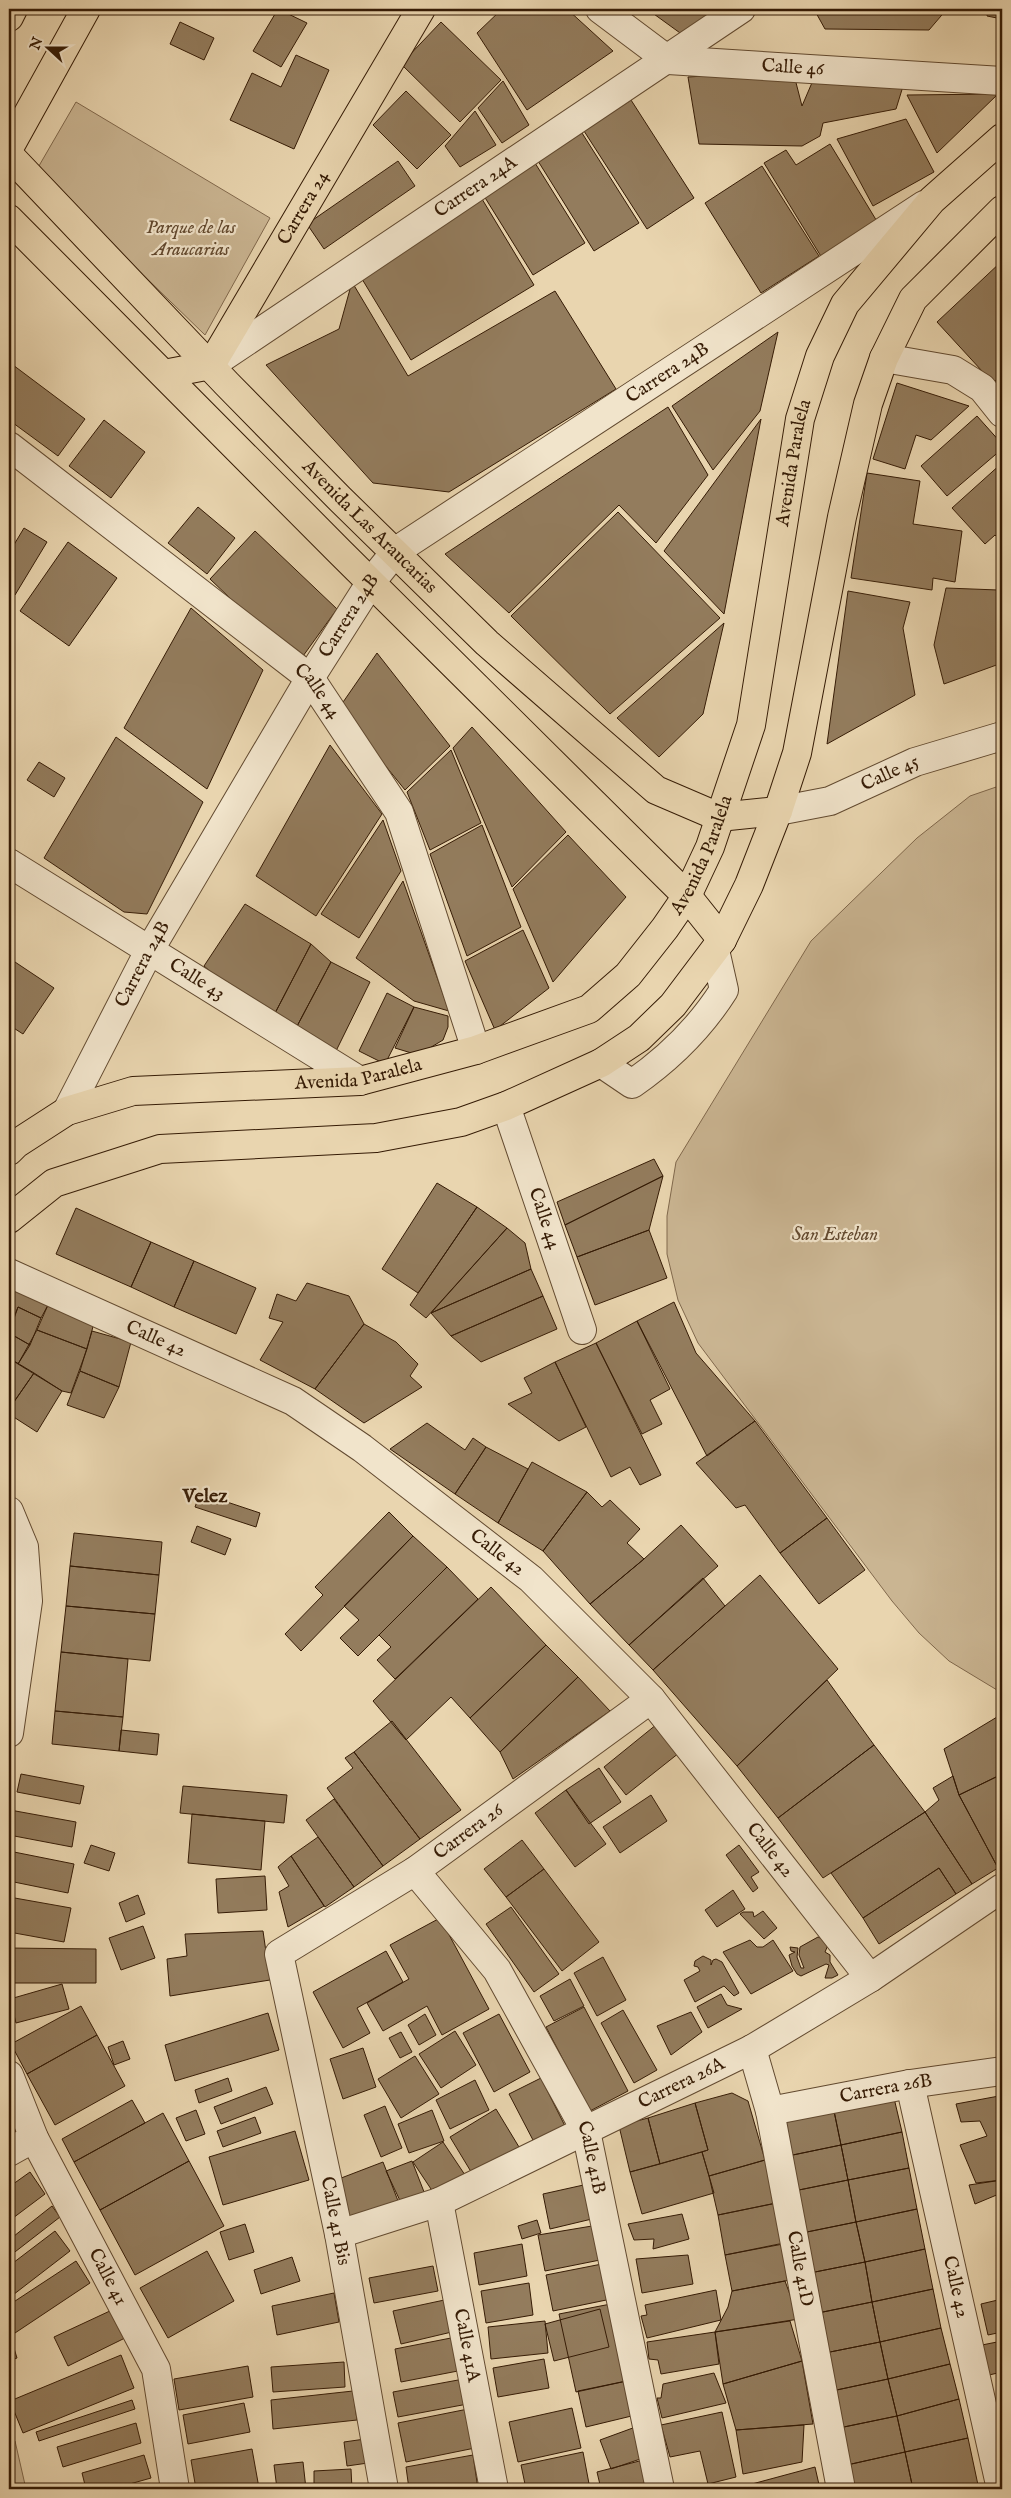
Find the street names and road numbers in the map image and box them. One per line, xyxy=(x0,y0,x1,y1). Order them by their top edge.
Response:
street label: Calle 46 xyxy=(761,54,826,82)
street label: Carrera 24A xyxy=(430,150,523,224)
street label: Carrera 24 xyxy=(272,166,335,250)
street label: Carrera 24B xyxy=(621,337,714,409)
street label: Avenida Paralela xyxy=(771,395,818,529)
street label: Avenida Las Araucarias xyxy=(296,454,442,599)
street label: Carrera 24B xyxy=(314,569,385,663)
street label: Calle 44 xyxy=(289,658,346,724)
street label: Calle 45 xyxy=(857,750,923,797)
street label: Avenida Paralela xyxy=(665,791,739,921)
street label: Carrera 24B xyxy=(110,917,176,1012)
street label: Calle 43 xyxy=(164,953,229,1006)
street label: Avenida Paralela xyxy=(293,1053,425,1096)
street label: Calle 44 xyxy=(523,1185,566,1253)
street label: Calle 42 xyxy=(122,1315,190,1363)
street label: Calle 42 xyxy=(465,1524,530,1582)
street label: Carrera 26 xyxy=(429,1798,509,1865)
street label: Calle 42 xyxy=(741,1818,799,1883)
street label: Carrera 26A xyxy=(634,2052,730,2115)
street label: Carrera 26B xyxy=(838,2069,934,2109)
street label: Calle 41B xyxy=(571,2117,611,2197)
street label: Calle 41 Bis xyxy=(315,2175,355,2267)
street label: Calle 41D xyxy=(781,2229,818,2309)
street label: Calle 41 xyxy=(82,2244,132,2310)
street label: Calle 42 xyxy=(937,2253,974,2321)
street label: Calle 41A xyxy=(448,2307,485,2385)

